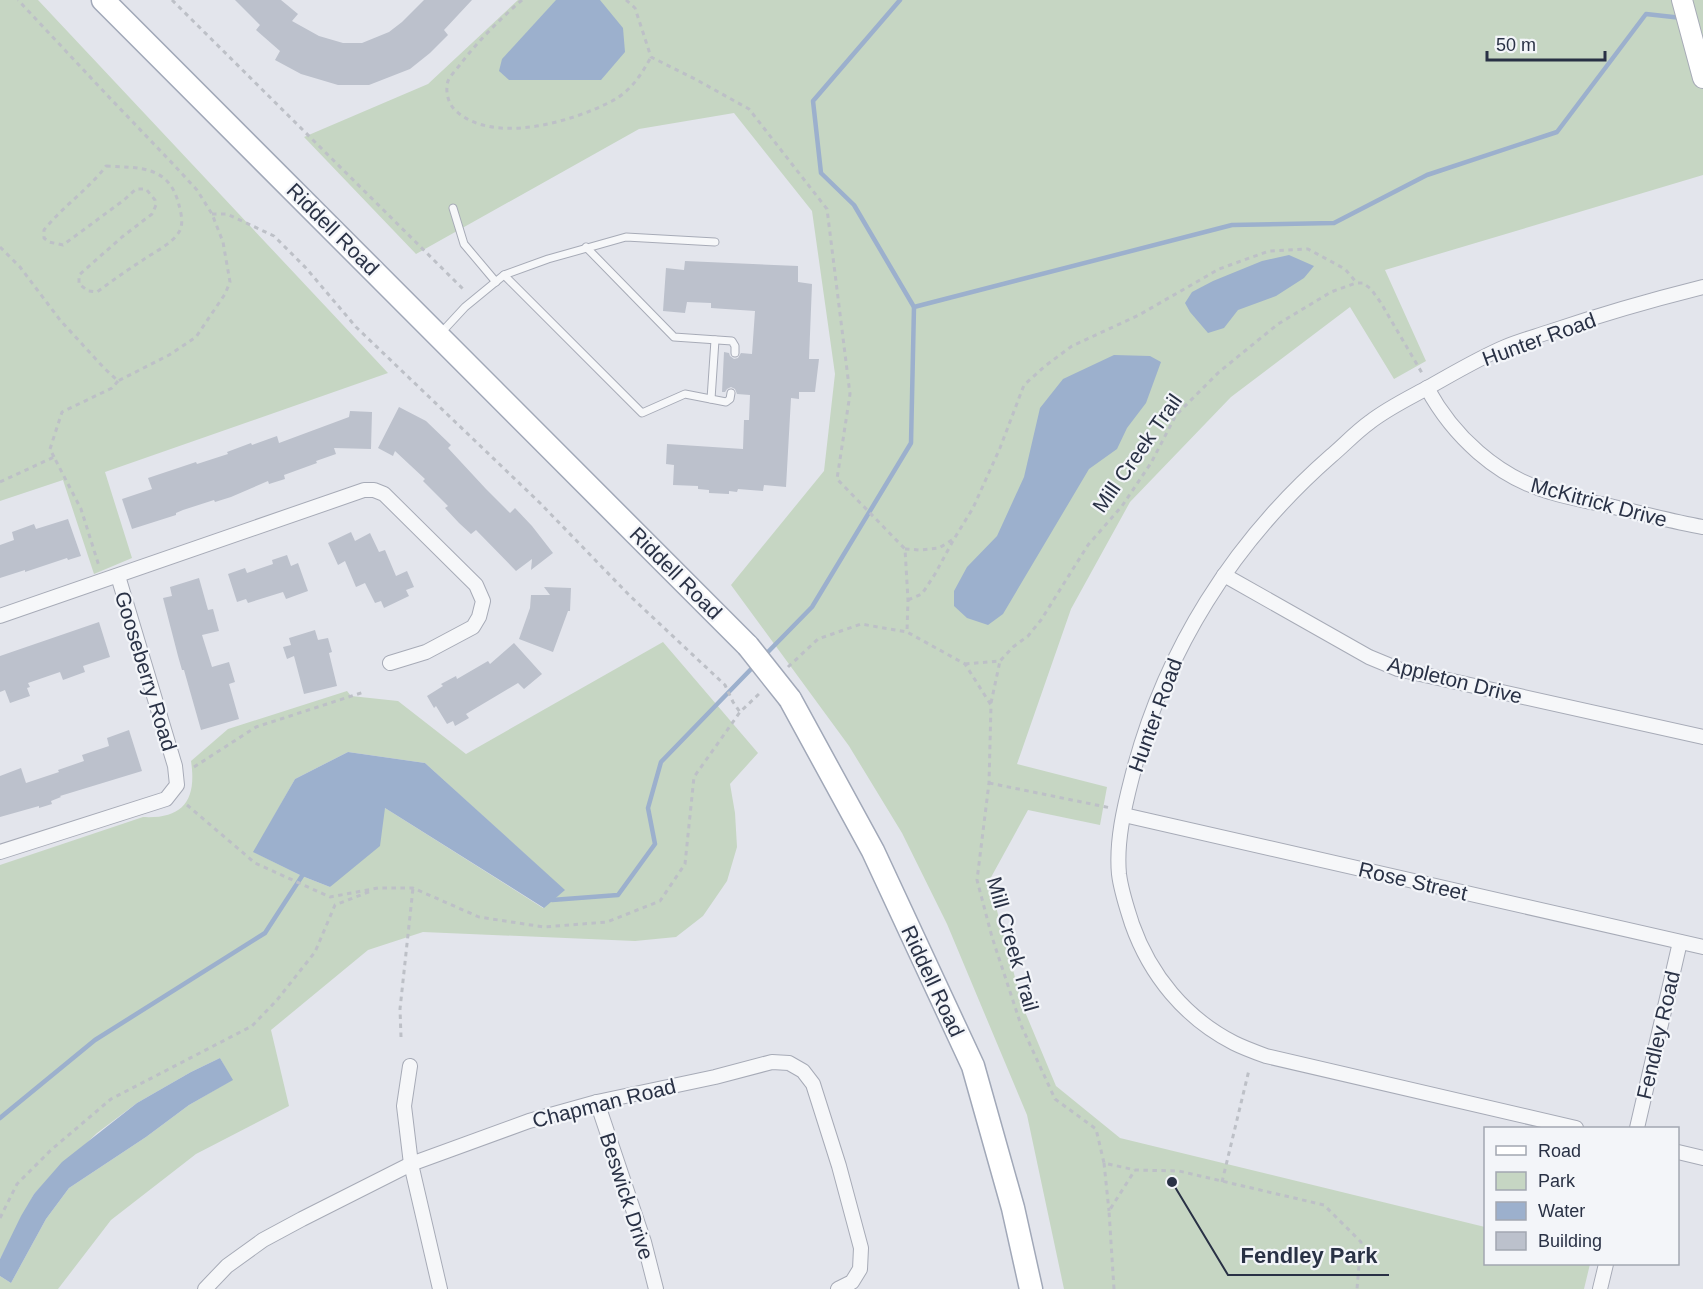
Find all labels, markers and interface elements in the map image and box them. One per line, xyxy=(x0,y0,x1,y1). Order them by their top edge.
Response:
scale bar xyxy=(1487,24,1606,62)
text: 50 m xyxy=(1496,35,1536,55)
street label: Riddell Road xyxy=(282,178,384,280)
street label: Hunter Road xyxy=(1479,308,1599,370)
street label: Mill Creek Trail xyxy=(1088,390,1186,516)
street label: McKitrick Drive xyxy=(1528,473,1670,531)
street label: Riddell Road xyxy=(625,522,727,624)
street label: Gooseberry Road xyxy=(111,588,181,754)
street label: Appleton Drive xyxy=(1385,652,1525,708)
street label: Hunter Road xyxy=(1124,655,1186,775)
street label: Rose Street xyxy=(1356,857,1470,905)
street label: Mill Creek Trail xyxy=(983,874,1043,1014)
street label: Riddell Road xyxy=(897,922,969,1040)
street label: Fendley Road xyxy=(1632,969,1684,1101)
street label: Chapman Road xyxy=(530,1074,678,1132)
legend xyxy=(1484,1127,1679,1265)
street label: Beswick Drive xyxy=(596,1130,658,1262)
text: Road xyxy=(1538,1141,1581,1161)
text: Park xyxy=(1538,1171,1576,1191)
text: Water xyxy=(1538,1201,1585,1221)
text: Building xyxy=(1538,1231,1602,1251)
callout: Fendley Park xyxy=(1228,1235,1389,1275)
text: Fendley Park xyxy=(1241,1243,1378,1268)

